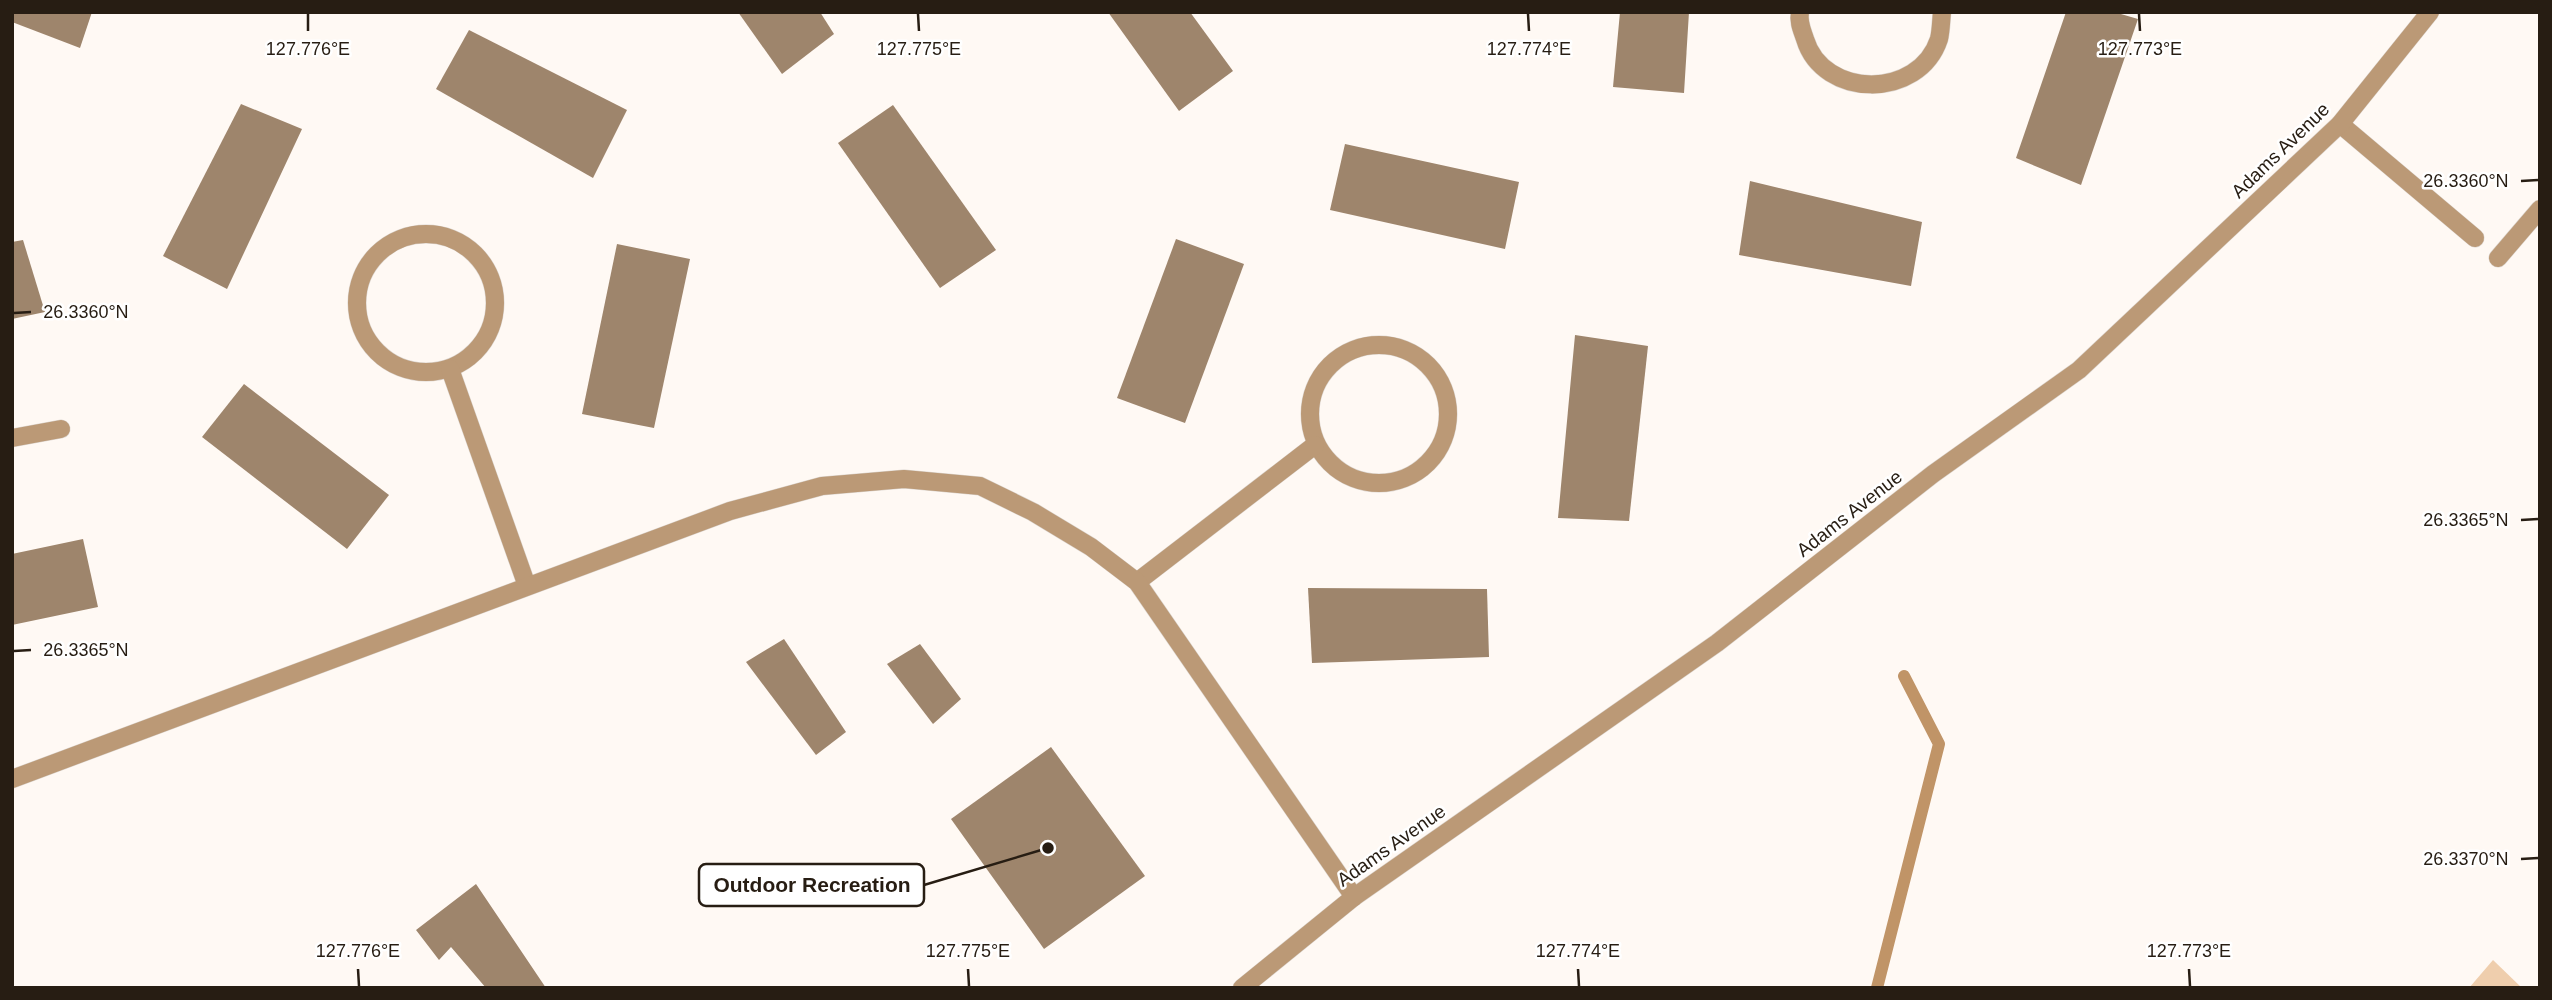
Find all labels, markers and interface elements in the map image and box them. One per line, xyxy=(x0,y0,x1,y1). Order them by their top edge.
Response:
text: 127.776°E xyxy=(266,39,350,59)
text: 127.775°E xyxy=(877,39,961,59)
text: 127.774°E xyxy=(1487,39,1571,59)
text: 127.773°E xyxy=(2098,39,2182,59)
street label: Adams Avenue xyxy=(2227,99,2333,202)
text: 26.3360°N xyxy=(2423,171,2509,191)
text: 26.3360°N xyxy=(43,302,129,322)
street label: Adams Avenue xyxy=(1793,466,1906,561)
text: 26.3365°N xyxy=(2423,510,2509,530)
text: 26.3365°N xyxy=(43,640,129,660)
street label: Adams Avenue xyxy=(1333,800,1450,891)
text: 26.3370°N xyxy=(2423,849,2509,869)
callout: Outdoor Recreation xyxy=(699,864,924,906)
text: Outdoor Recreation xyxy=(713,873,911,896)
text: 127.776°E xyxy=(316,941,400,961)
text: 127.775°E xyxy=(926,941,1010,961)
text: 127.774°E xyxy=(1536,941,1620,961)
text: 127.773°E xyxy=(2147,941,2231,961)

